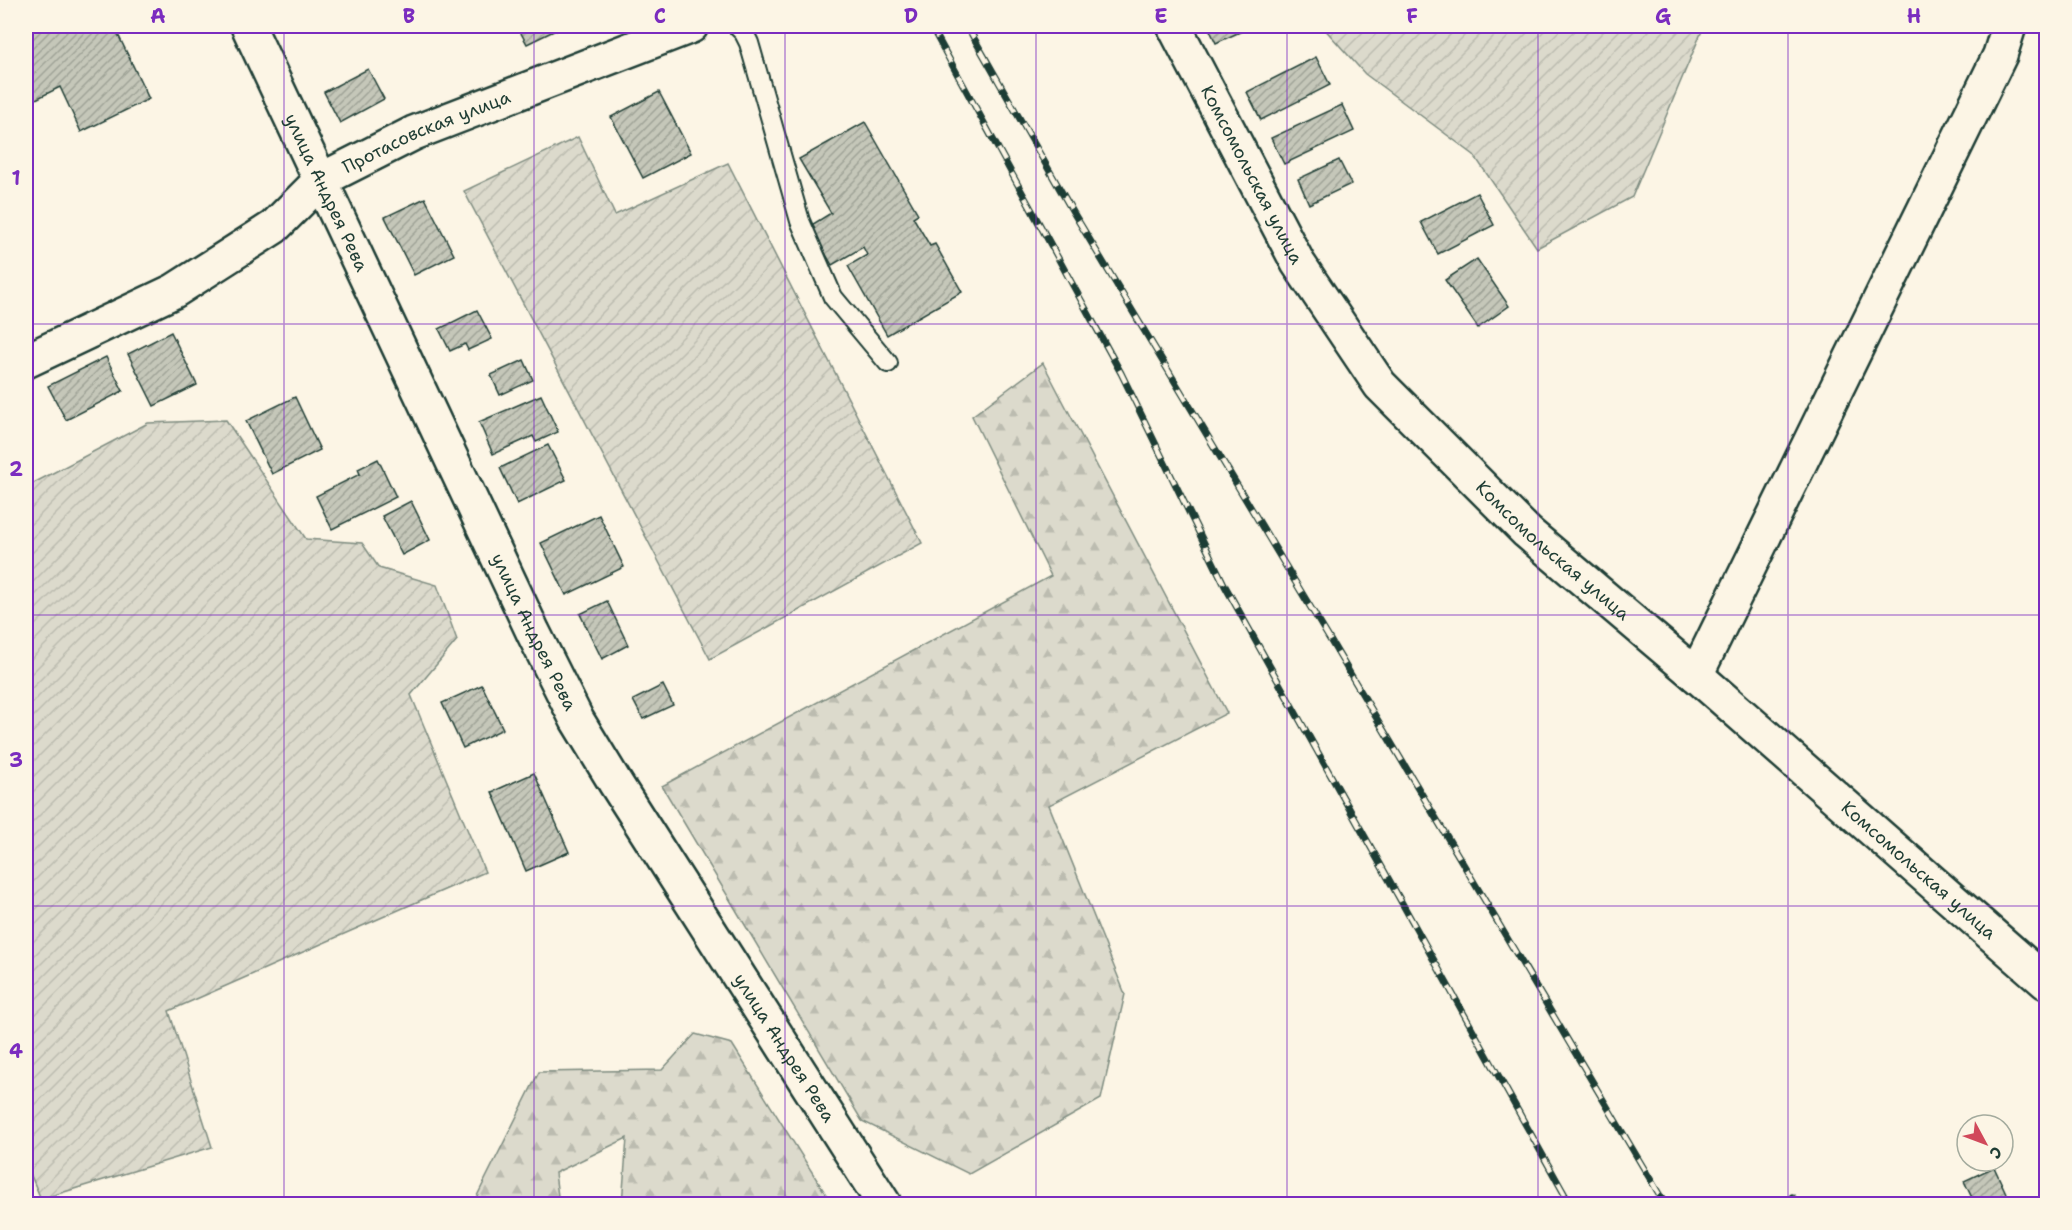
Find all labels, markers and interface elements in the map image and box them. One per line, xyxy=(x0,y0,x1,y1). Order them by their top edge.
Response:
text: A xyxy=(150,3,166,29)
text: B xyxy=(403,3,415,29)
text: C xyxy=(654,3,666,29)
text: D xyxy=(904,3,918,29)
text: E xyxy=(1154,3,1168,29)
text: F xyxy=(1406,3,1418,29)
text: G xyxy=(1655,3,1671,29)
text: H xyxy=(1907,3,1921,29)
street label: Комсомольская улица xyxy=(1195,81,1309,268)
street label: Протасовская улица xyxy=(338,85,514,179)
street label: улица Андрея Рева xyxy=(279,110,374,275)
text: 1 xyxy=(11,165,21,191)
text: 2 xyxy=(9,456,23,482)
street label: Комсомольская улица xyxy=(1471,476,1635,626)
street label: улица Андрея Рева xyxy=(486,549,582,715)
text: 3 xyxy=(9,747,23,773)
street label: Комсомольская улица xyxy=(1836,796,2001,945)
street label: улица Андрея Рева xyxy=(728,969,841,1127)
text: 4 xyxy=(9,1038,23,1064)
north arrow xyxy=(1955,1113,2015,1173)
text: С xyxy=(1985,1142,2007,1163)

